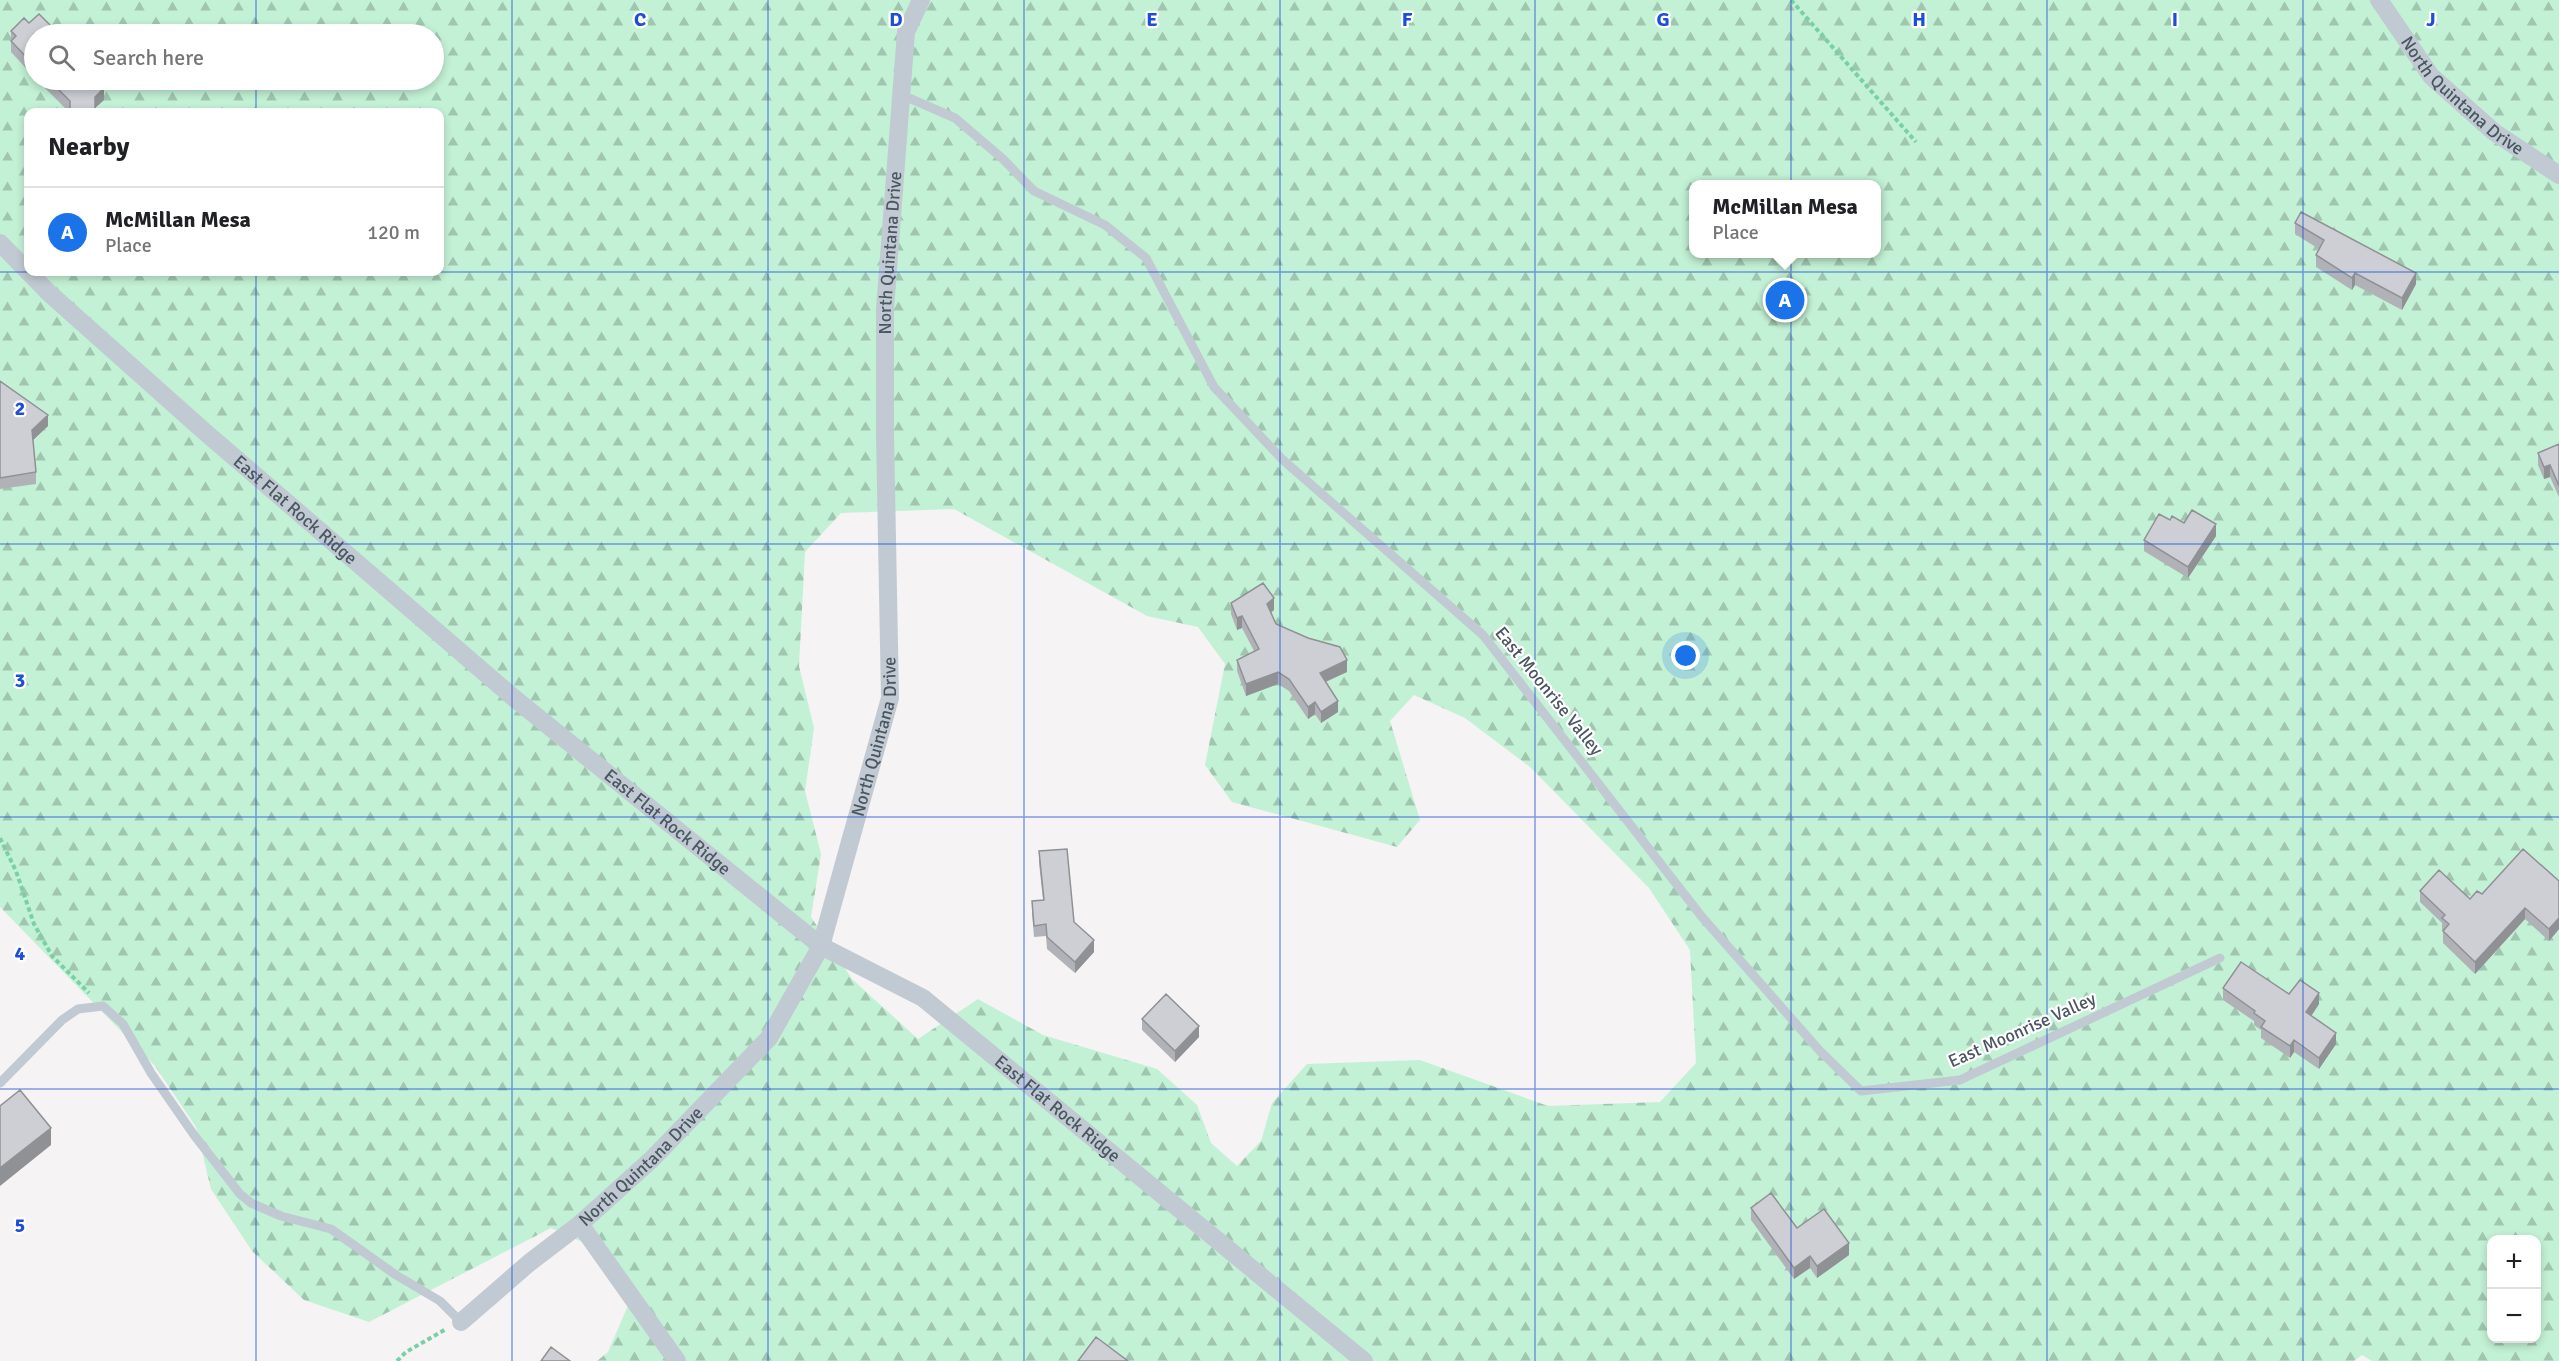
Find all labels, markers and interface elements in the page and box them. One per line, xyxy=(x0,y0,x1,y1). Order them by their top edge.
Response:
text: C xyxy=(634,7,646,32)
text: D xyxy=(889,7,903,32)
text: E xyxy=(1146,7,1158,32)
text: F xyxy=(1402,7,1413,32)
text: G xyxy=(1656,7,1670,32)
text: H xyxy=(1912,7,1926,32)
text: I xyxy=(2172,7,2178,32)
text: J xyxy=(2426,7,2436,32)
search box xyxy=(24,24,444,90)
street label: North Quintana Drive xyxy=(2396,32,2528,160)
icon: search xyxy=(45,41,78,74)
text: Search here xyxy=(93,44,204,71)
text: Nearby xyxy=(48,131,129,163)
street label: North Quintana Drive xyxy=(874,170,906,335)
popup xyxy=(1689,180,1881,258)
text: McMillan Mesa xyxy=(1712,193,1858,220)
text: McMillan Mesa xyxy=(105,206,251,233)
text: A xyxy=(61,220,74,245)
text: 120 m xyxy=(367,220,420,245)
text: Place xyxy=(1712,220,1759,245)
text: Place xyxy=(105,233,152,258)
pin: A xyxy=(1766,278,1804,322)
text: 2 xyxy=(15,396,25,421)
street label: East Flat Rock Ridge xyxy=(229,450,362,569)
street label: East Moonrise Valley xyxy=(1490,622,1608,760)
your location xyxy=(1671,641,1700,670)
street label: North Quintana Drive xyxy=(847,657,901,819)
text: 3 xyxy=(15,668,25,693)
street label: East Flat Rock Ridge xyxy=(600,764,735,880)
text: 4 xyxy=(15,941,26,966)
street label: East Moonrise Valley xyxy=(1945,987,2100,1072)
street label: East Flat Rock Ridge xyxy=(990,1050,1125,1167)
street label: North Quintana Drive xyxy=(574,1102,708,1231)
text: 5 xyxy=(15,1213,25,1238)
map controls xyxy=(2487,1235,2541,1343)
button: + xyxy=(2487,1235,2541,1289)
button: − xyxy=(2487,1289,2541,1343)

